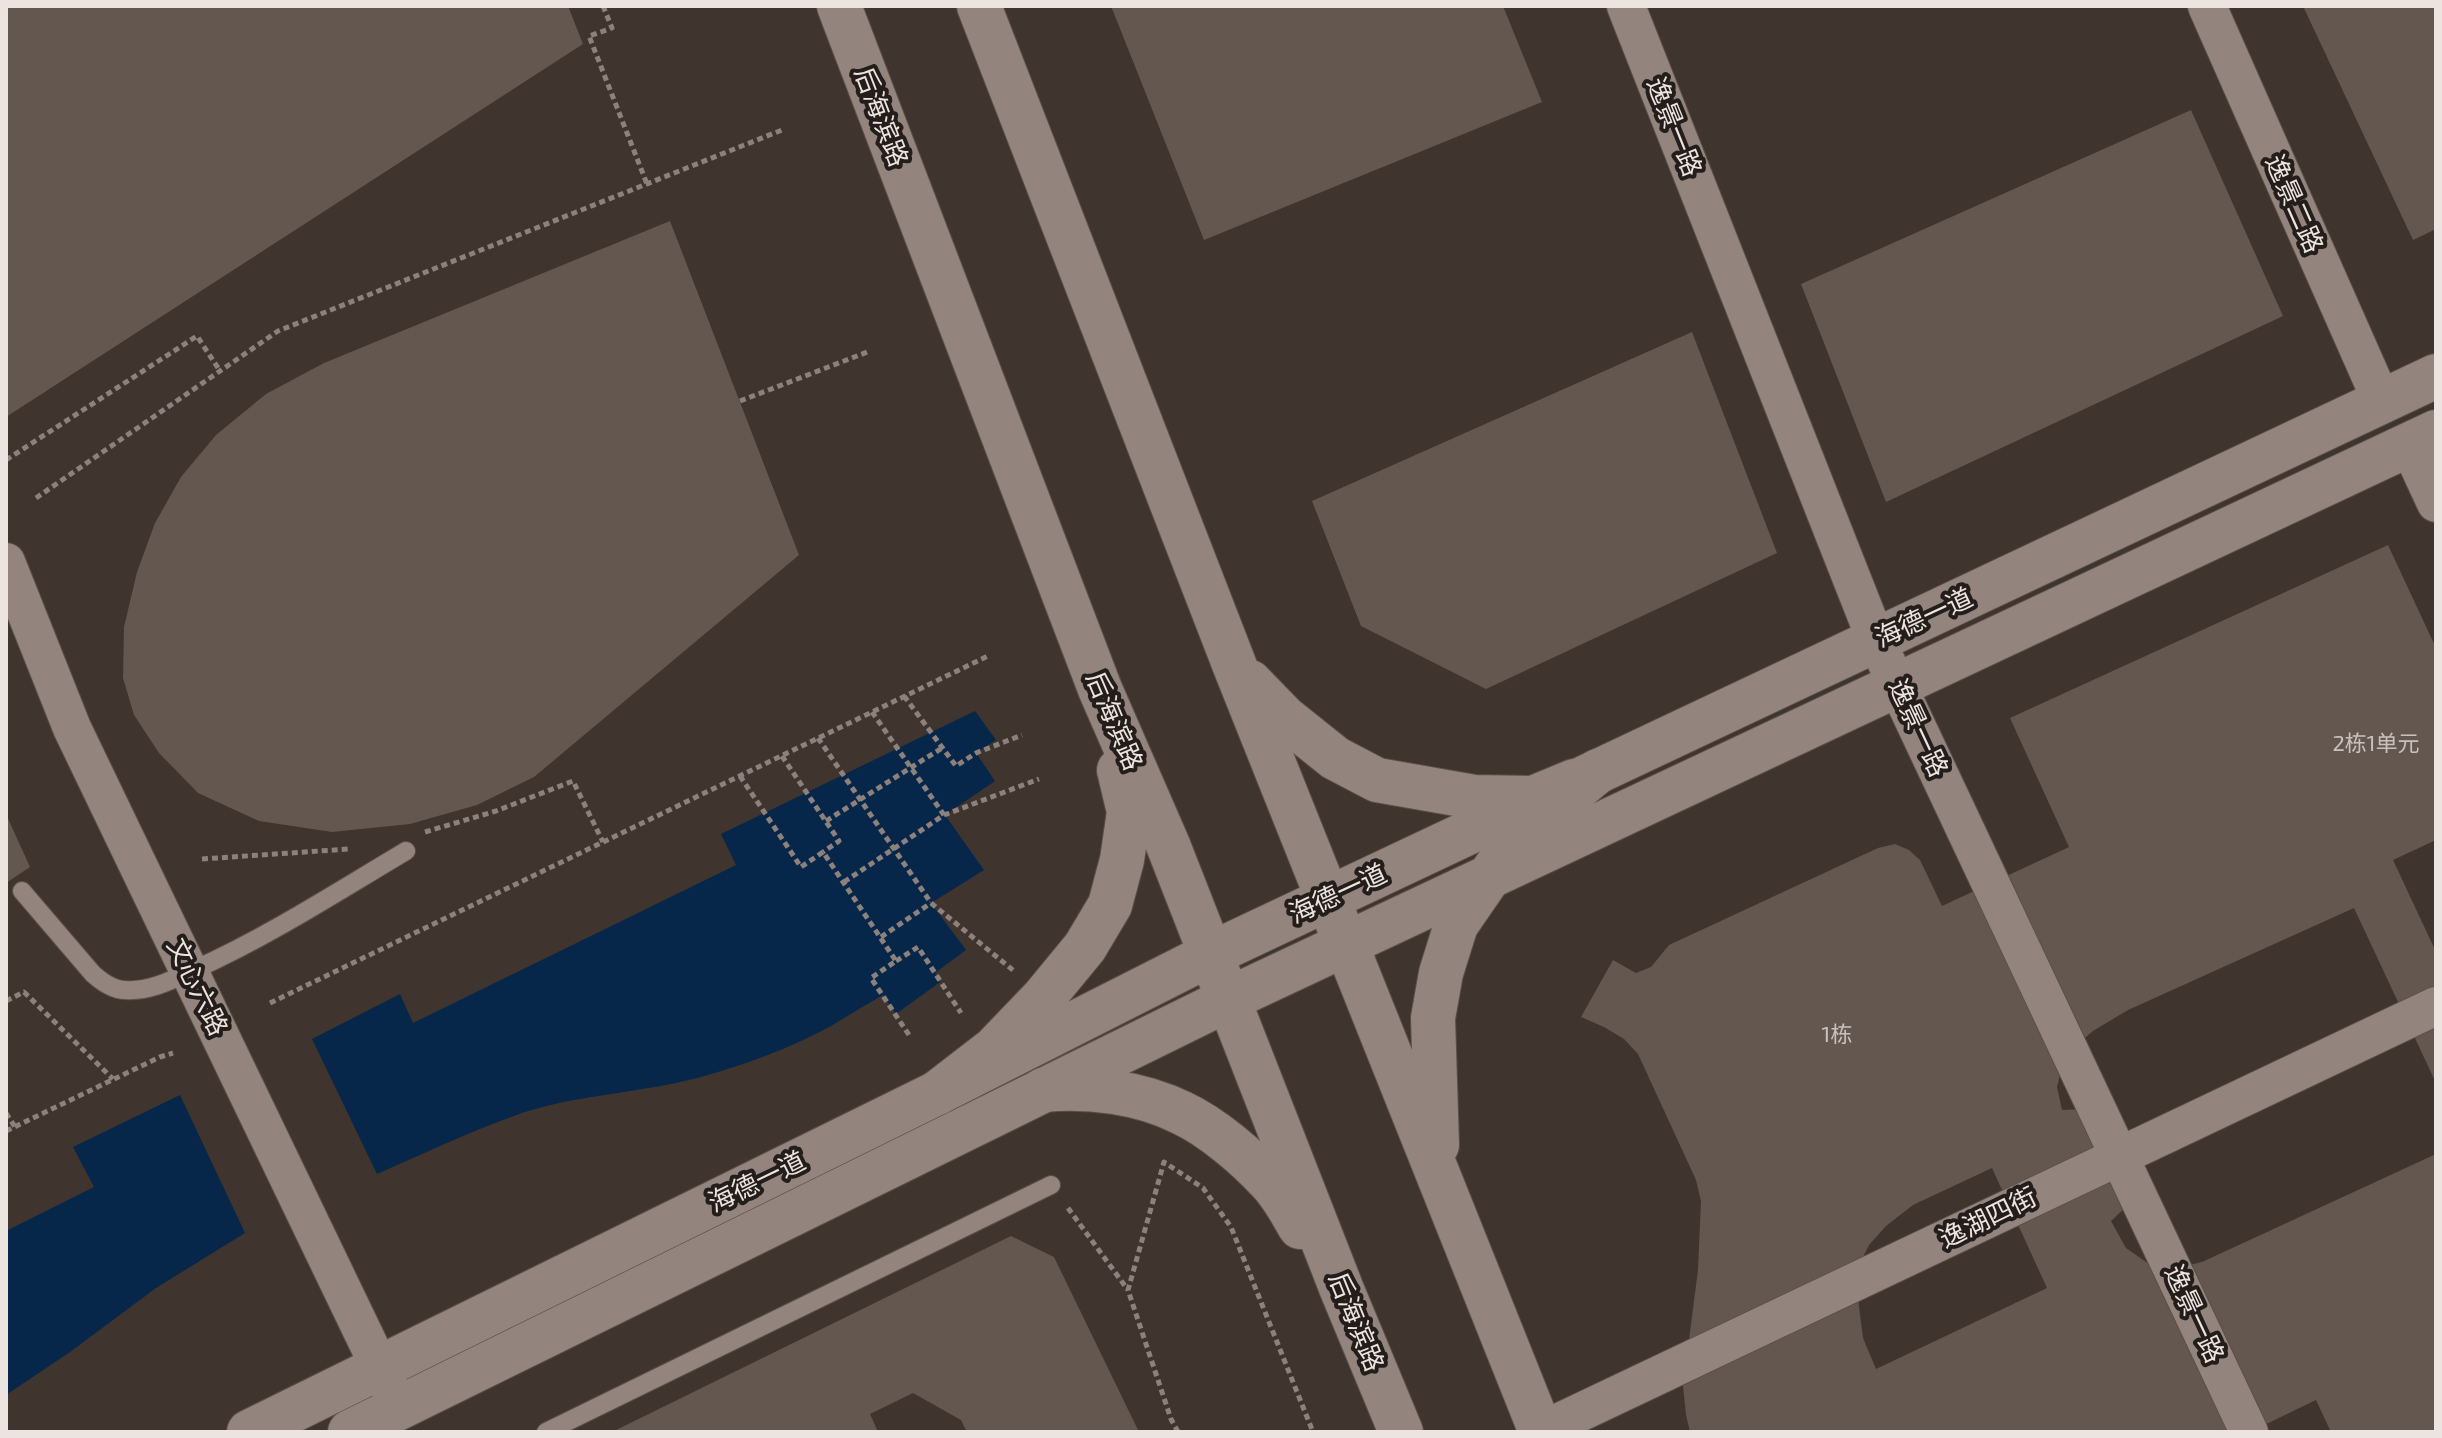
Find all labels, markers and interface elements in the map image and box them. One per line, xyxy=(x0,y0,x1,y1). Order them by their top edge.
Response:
street label: 后海滨路 xyxy=(848,63,914,171)
street label: 逸景一路 xyxy=(1640,73,1708,181)
street label: 逸景二路 xyxy=(2259,150,2329,258)
street label: 海德一道 xyxy=(1870,582,1978,654)
street label: 后海滨路 xyxy=(1079,667,1149,775)
street label: 逸景一路 xyxy=(1882,674,1954,782)
house number: 2栋1单元 xyxy=(2332,731,2420,757)
street label: 海德一道 xyxy=(1284,858,1392,930)
street label: 文心六路 xyxy=(160,933,234,1041)
house number: 1栋 xyxy=(1822,1022,1852,1048)
street label: 海德一道 xyxy=(703,1145,811,1219)
street label: 逸湖四街 xyxy=(1934,1181,2042,1255)
street label: 逸景一路 xyxy=(2158,1260,2230,1368)
street label: 后海滨路 xyxy=(1322,1268,1390,1376)

